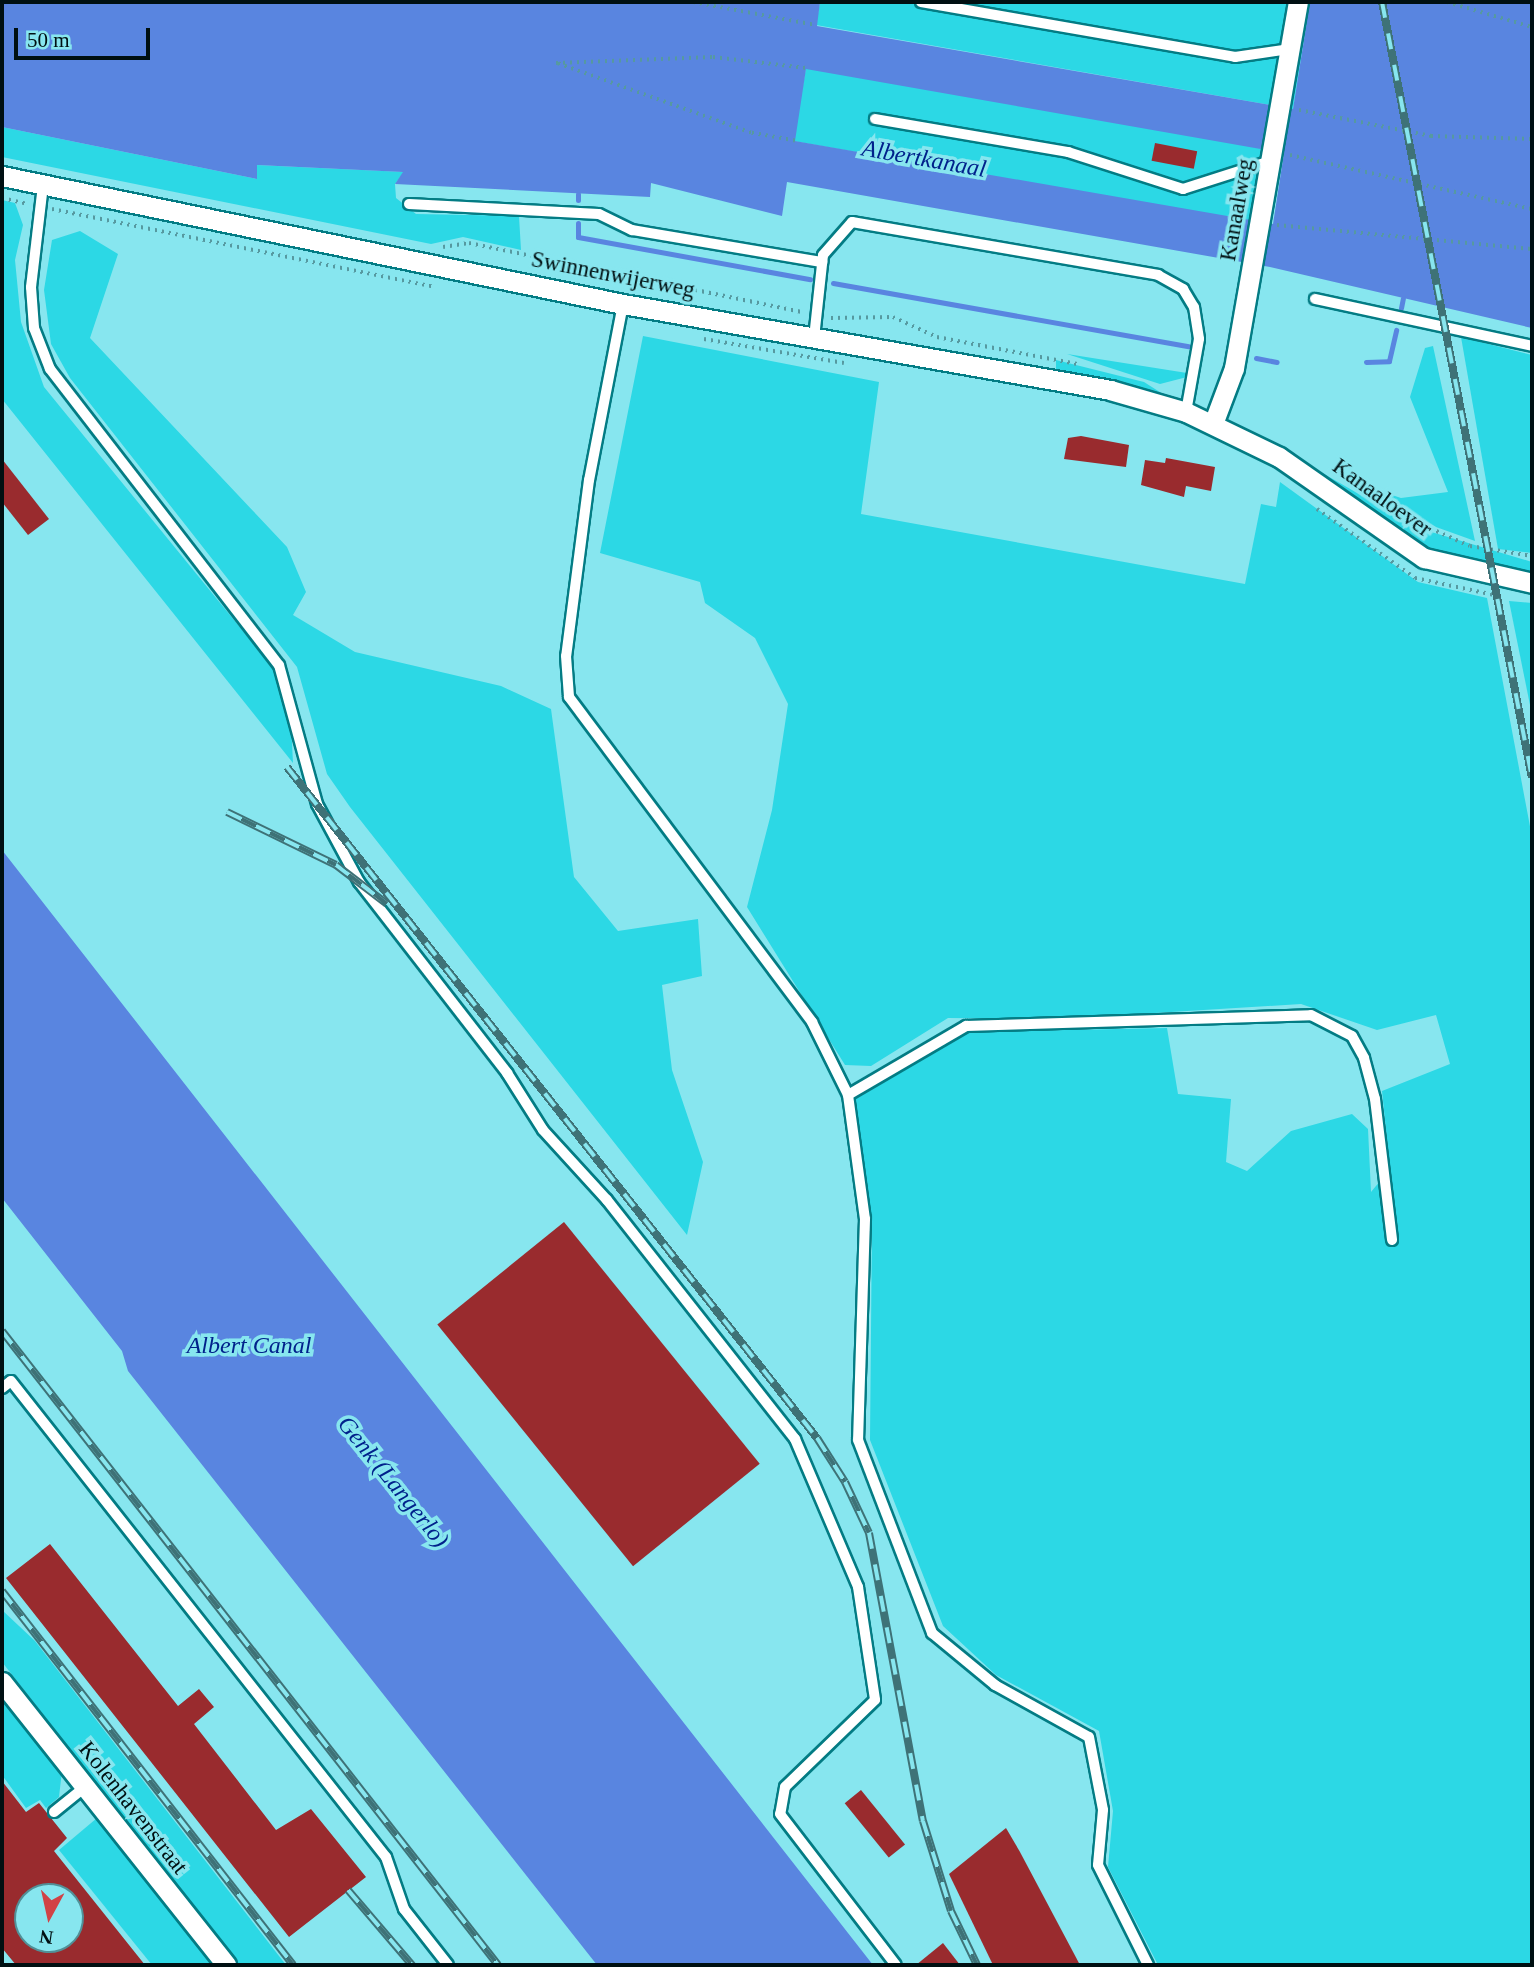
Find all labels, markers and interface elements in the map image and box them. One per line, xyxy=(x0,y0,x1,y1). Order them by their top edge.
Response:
scale bar xyxy=(18,14,154,58)
text: 50 m xyxy=(27,28,70,52)
water label: Albertkanaal xyxy=(860,134,988,184)
street label: Kanaalweg xyxy=(1214,157,1260,263)
street label: Swinnenwijerweg xyxy=(529,246,697,304)
street label: Kanaaloever xyxy=(1327,453,1437,543)
water label: Albert Canal xyxy=(187,1332,311,1360)
water label: Genk (Langerlo) xyxy=(331,1411,455,1553)
street label: Kolenhavenstraat xyxy=(73,1736,193,1880)
north arrow xyxy=(14,1883,84,1953)
text: N xyxy=(38,1926,55,1949)

